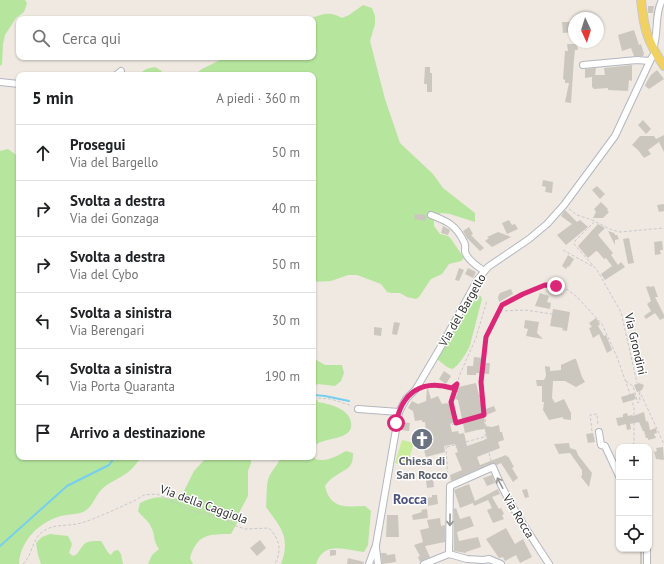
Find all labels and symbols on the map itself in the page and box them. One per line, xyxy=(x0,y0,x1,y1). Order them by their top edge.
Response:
north arrow xyxy=(568,12,604,48)
street label: Via del Bargello xyxy=(435,271,489,350)
route end xyxy=(547,277,565,295)
street label: Via Grondini xyxy=(621,311,650,376)
route start xyxy=(387,414,405,432)
church icon: Chiesa di San Rocco xyxy=(409,426,435,452)
place label: Chiesa di San Rocco xyxy=(396,453,448,482)
one-way arrow xyxy=(496,477,503,489)
street label: Via della Caggiola xyxy=(157,481,250,527)
district label: Rocca xyxy=(393,490,427,508)
street label: Via Rocca xyxy=(500,490,538,541)
one-way arrow xyxy=(446,513,453,526)

